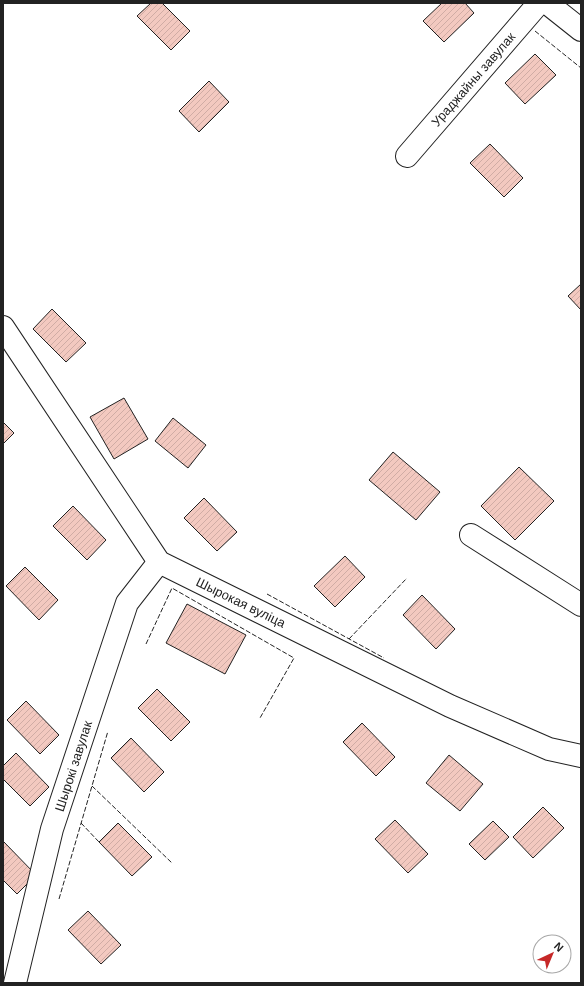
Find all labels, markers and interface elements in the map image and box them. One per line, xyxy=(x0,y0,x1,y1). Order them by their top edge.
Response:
street label: Ураджайны завулак xyxy=(428,29,518,129)
street label: Шырокая вуліца xyxy=(194,574,289,631)
street label: Шырокі завулак xyxy=(52,719,95,813)
north arrow xyxy=(532,934,572,974)
text: N xyxy=(552,940,566,954)

